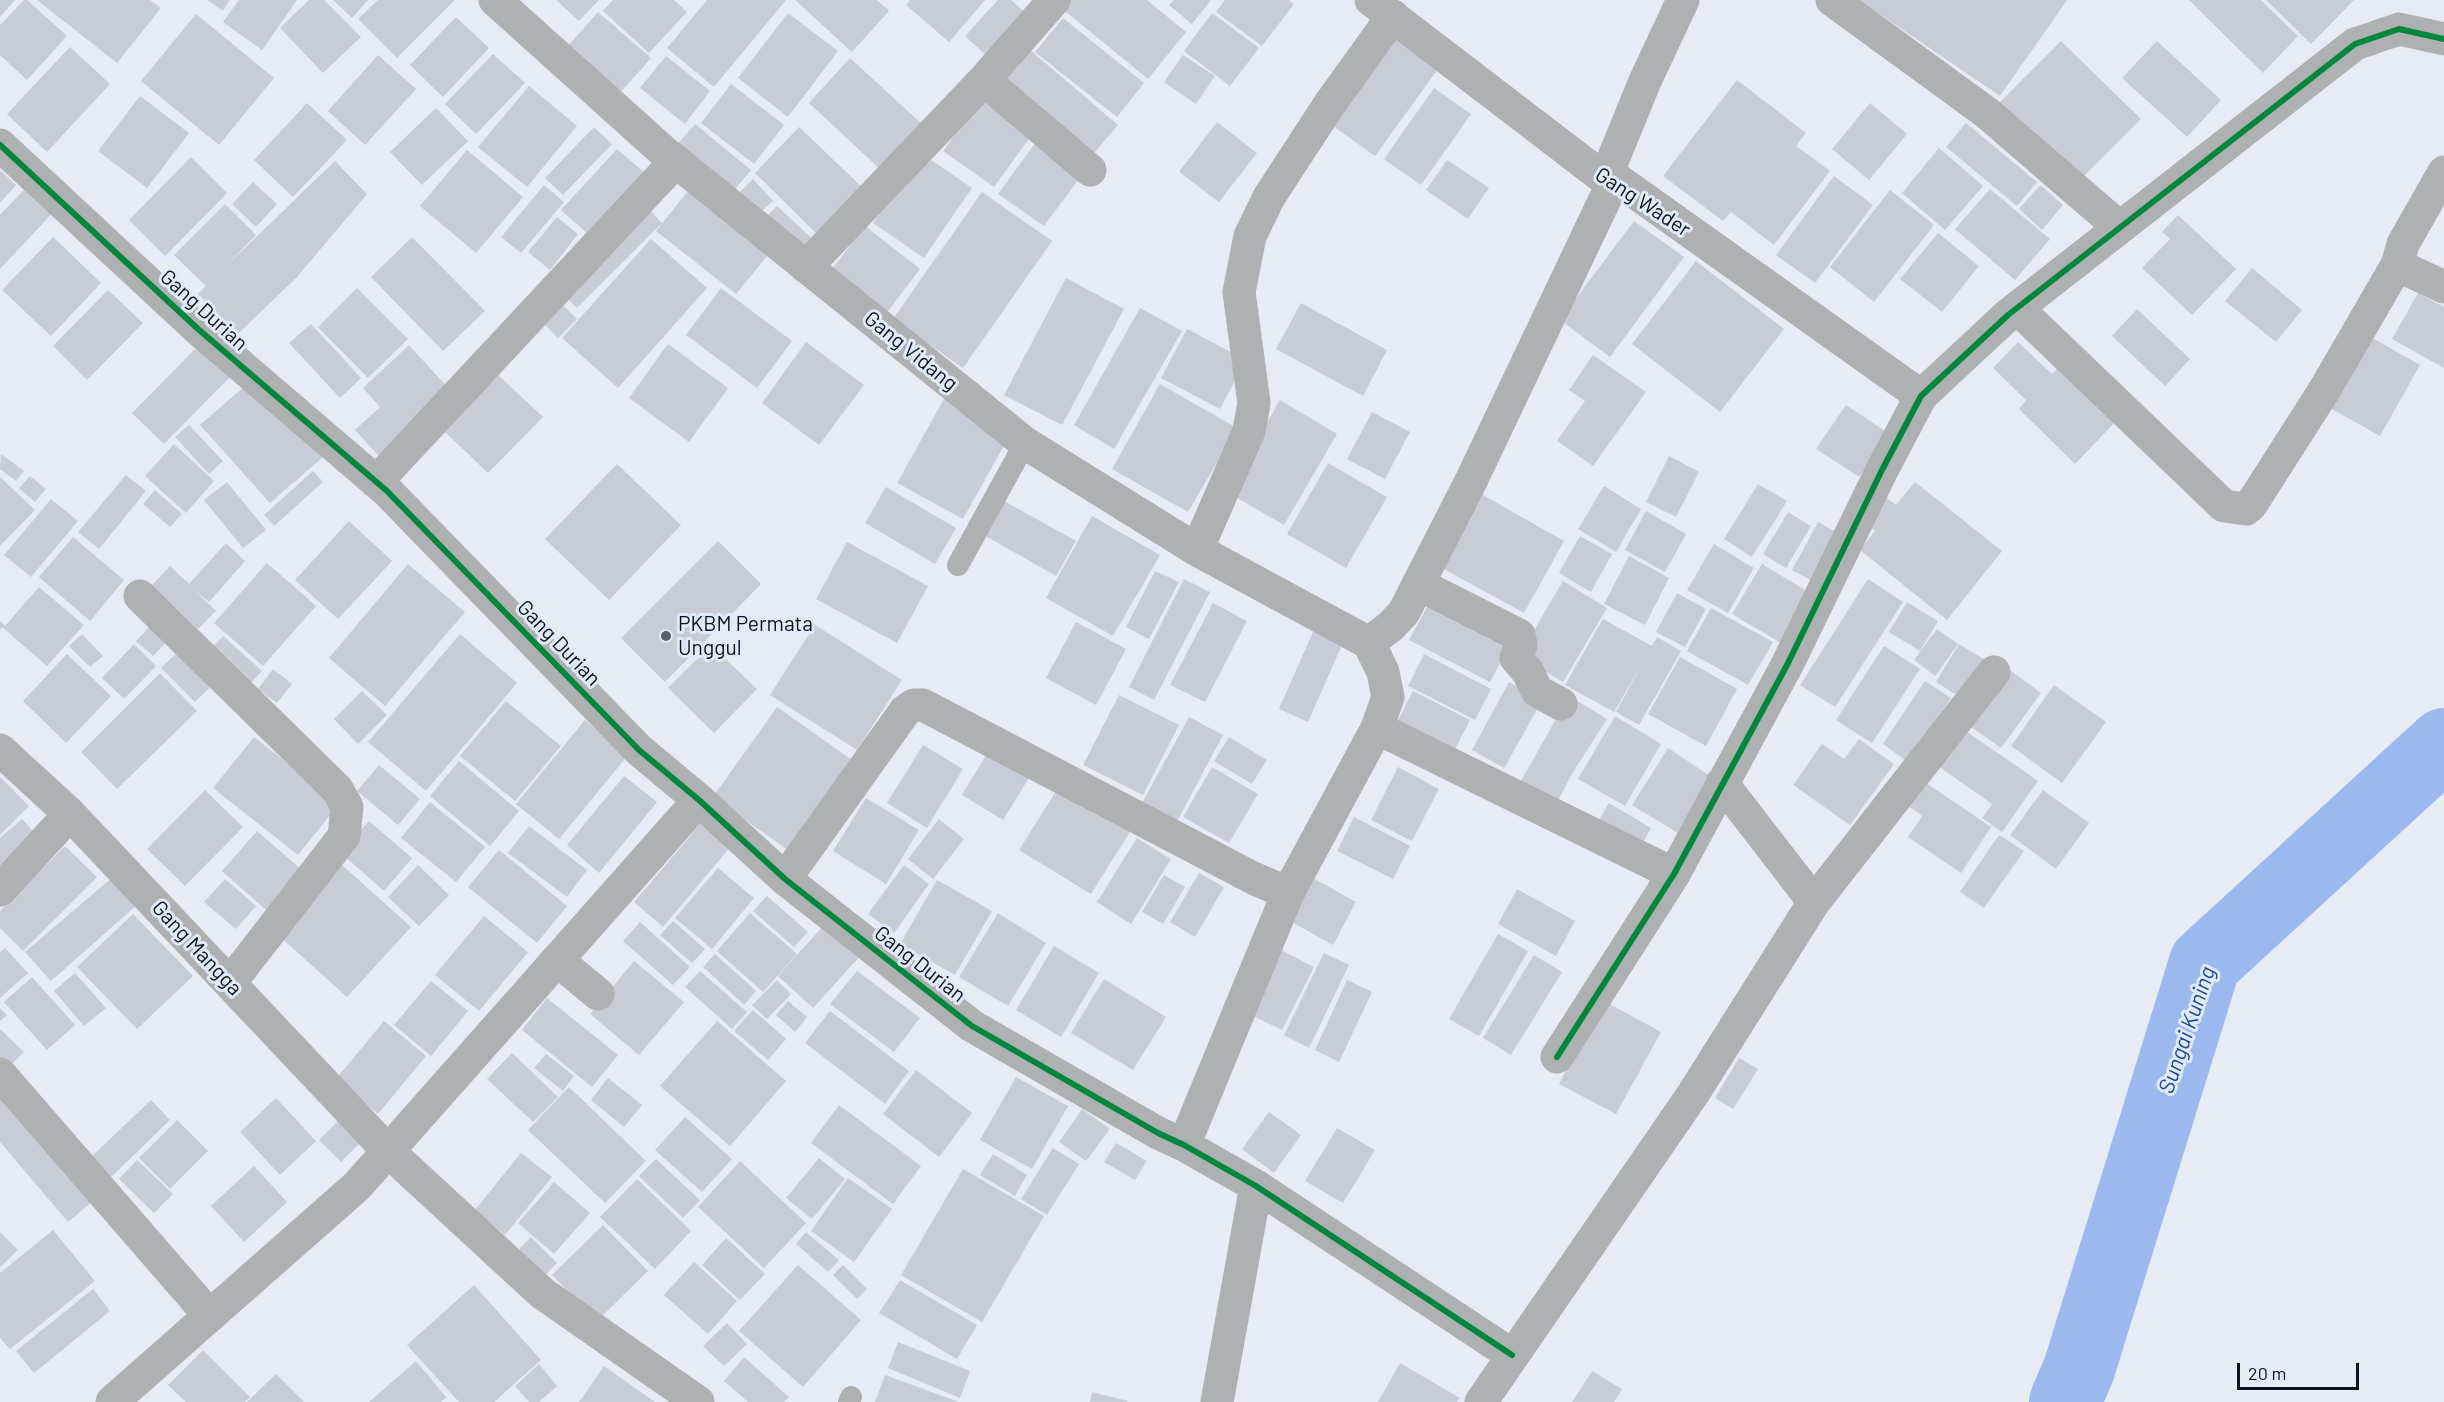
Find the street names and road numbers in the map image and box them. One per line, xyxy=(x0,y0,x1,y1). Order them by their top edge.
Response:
street label: Gang Wader xyxy=(1591,162,1695,242)
street label: Gang Durian xyxy=(155,264,253,356)
street label: Gang Vidang xyxy=(859,306,963,396)
street label: Gang Durian xyxy=(512,595,606,691)
street label: Gang Mangga xyxy=(147,895,247,1001)
street label: Gang Durian xyxy=(869,920,971,1008)

